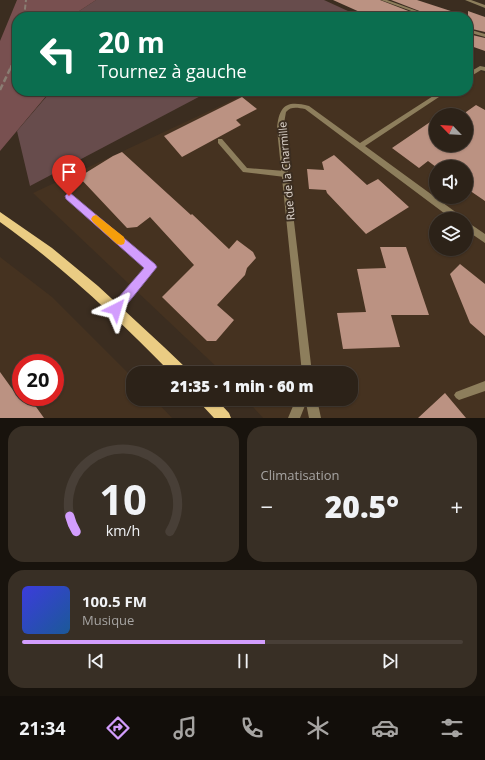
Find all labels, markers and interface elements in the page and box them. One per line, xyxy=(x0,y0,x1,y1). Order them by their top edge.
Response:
text: 20 m xyxy=(98,23,165,61)
icon: left xyxy=(32,28,84,80)
text: Tournez à gauche xyxy=(98,59,247,83)
north arrow xyxy=(429,108,473,152)
map controls xyxy=(429,108,473,256)
street label: Rue de la Charmille xyxy=(274,121,298,221)
pin xyxy=(52,155,86,196)
button: sound xyxy=(429,160,473,204)
icon: arrive xyxy=(58,161,80,183)
button: layers xyxy=(429,212,473,256)
position arrow xyxy=(95,288,137,330)
speed limit sign: 20 xyxy=(12,354,64,406)
text: 21:35 · 1 min · 60 m xyxy=(171,376,313,396)
text: Climatisation xyxy=(261,466,340,484)
text: 10 xyxy=(99,471,147,527)
text: 20.5° xyxy=(325,486,399,527)
text: − xyxy=(261,491,273,521)
text: + xyxy=(450,491,463,521)
text: km/h xyxy=(106,521,141,540)
text: 100.5 FM xyxy=(82,591,147,611)
text: Musique xyxy=(82,611,134,629)
icon: previous xyxy=(85,650,107,672)
icon: pause xyxy=(232,650,254,672)
icon: next xyxy=(379,650,401,672)
icon: directions xyxy=(104,714,132,742)
icon: music xyxy=(171,714,199,742)
icon: phone xyxy=(238,714,266,742)
icon: climate xyxy=(304,714,332,742)
icon: car xyxy=(371,714,399,742)
icon: filters xyxy=(438,714,466,742)
text: 21:34 xyxy=(19,716,66,740)

